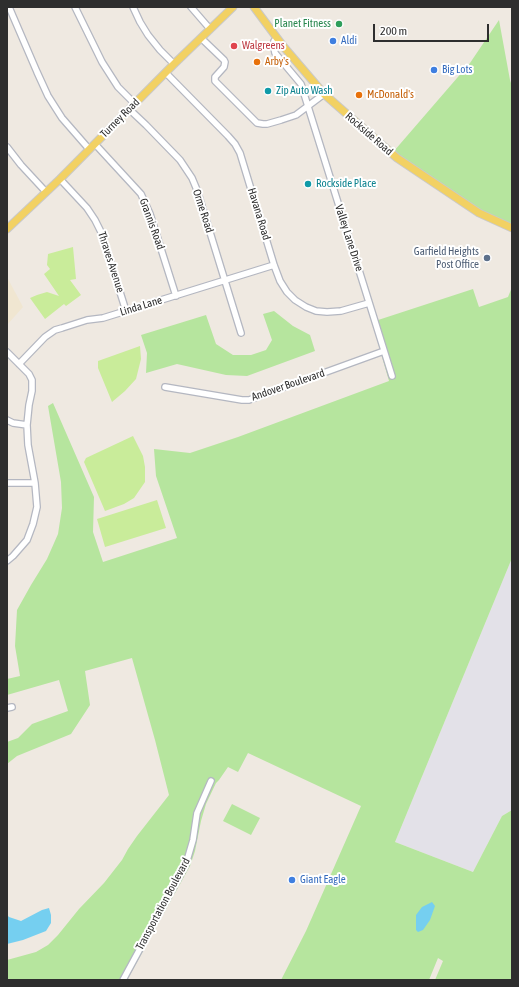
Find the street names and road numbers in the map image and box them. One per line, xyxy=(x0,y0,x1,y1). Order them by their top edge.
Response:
street label: Turney Road xyxy=(98,96,142,140)
street label: Rockside Road xyxy=(343,110,395,158)
street label: Havana Road xyxy=(245,186,273,242)
street label: Orme Road xyxy=(190,188,216,234)
street label: Grannis Road xyxy=(137,197,167,251)
street label: Valley Lane Drive xyxy=(332,203,366,273)
street label: Thraves Avenue xyxy=(95,230,127,294)
street label: Linda Lane xyxy=(118,293,164,319)
street label: Andover Boulevard xyxy=(250,366,326,404)
street label: Transportation Boulevard xyxy=(133,856,193,952)

